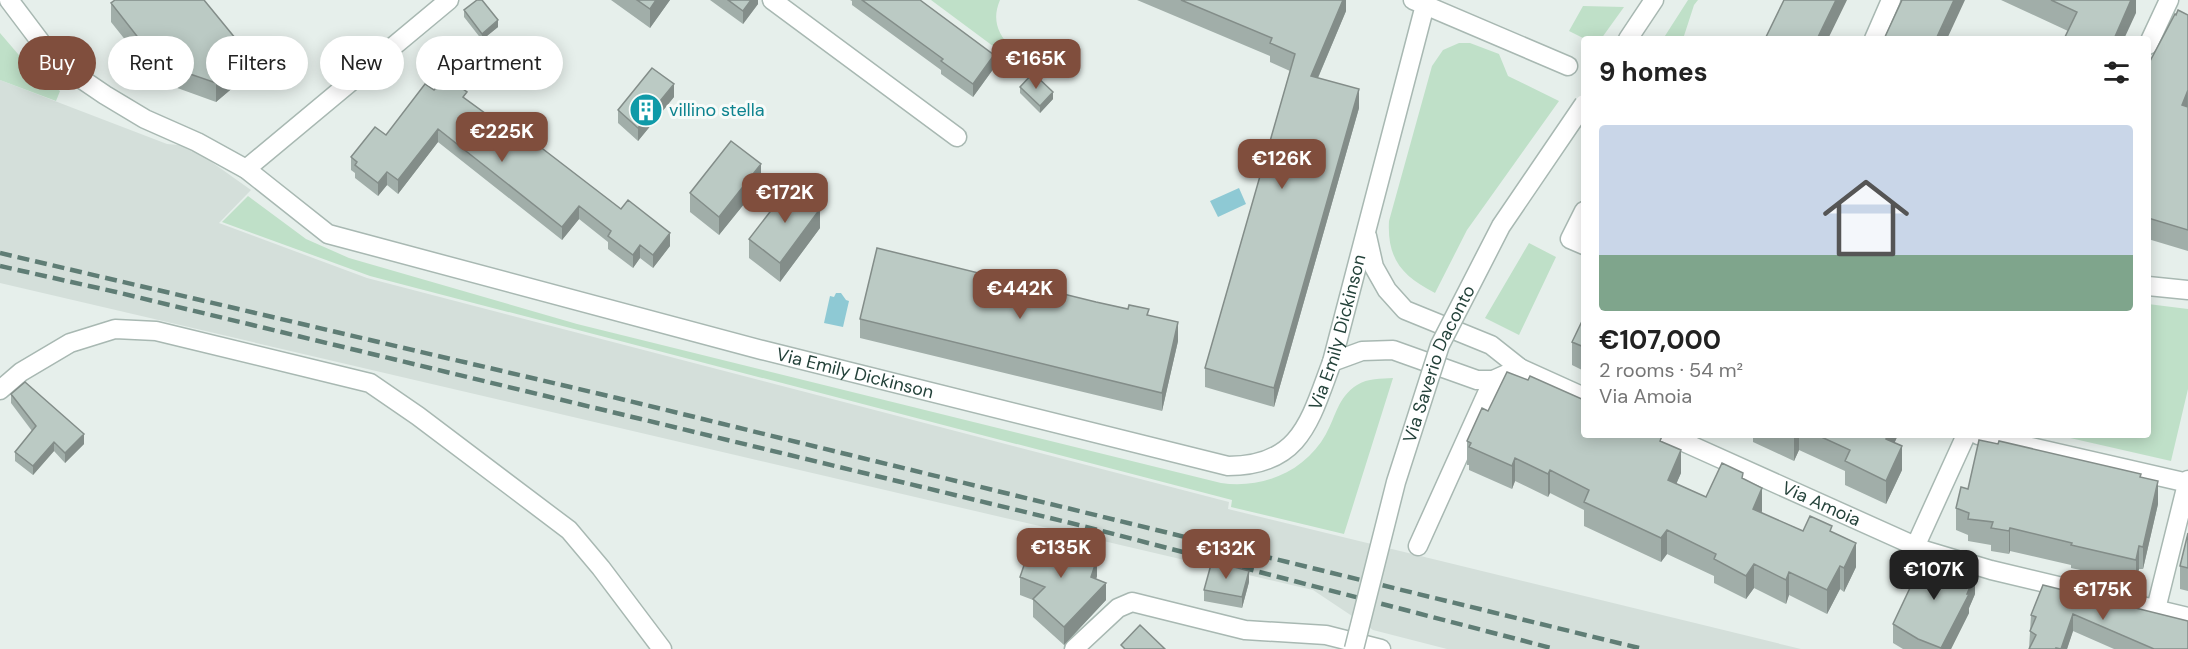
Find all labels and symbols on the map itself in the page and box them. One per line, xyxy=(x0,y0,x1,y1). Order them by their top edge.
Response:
pin: €165K xyxy=(994,39,1078,90)
building icon: villino stella xyxy=(628,92,664,128)
place label: villino stella xyxy=(669,98,764,122)
pin: €225K xyxy=(460,112,544,163)
pin: €126K xyxy=(1240,139,1324,190)
pin: €172K xyxy=(743,173,827,224)
street label: Via Emily Dickinson xyxy=(1303,252,1372,414)
pin: €442K xyxy=(978,269,1062,320)
street label: Via Saverio Daconto xyxy=(1397,281,1481,446)
street label: Via Emily Dickinson xyxy=(774,342,936,404)
street label: Via Amoia xyxy=(1778,476,1864,532)
pin: €135K xyxy=(1019,528,1103,579)
pin: €132K xyxy=(1184,529,1268,580)
pin: €107K xyxy=(1892,550,1976,601)
pin: €175K xyxy=(2061,570,2145,621)

